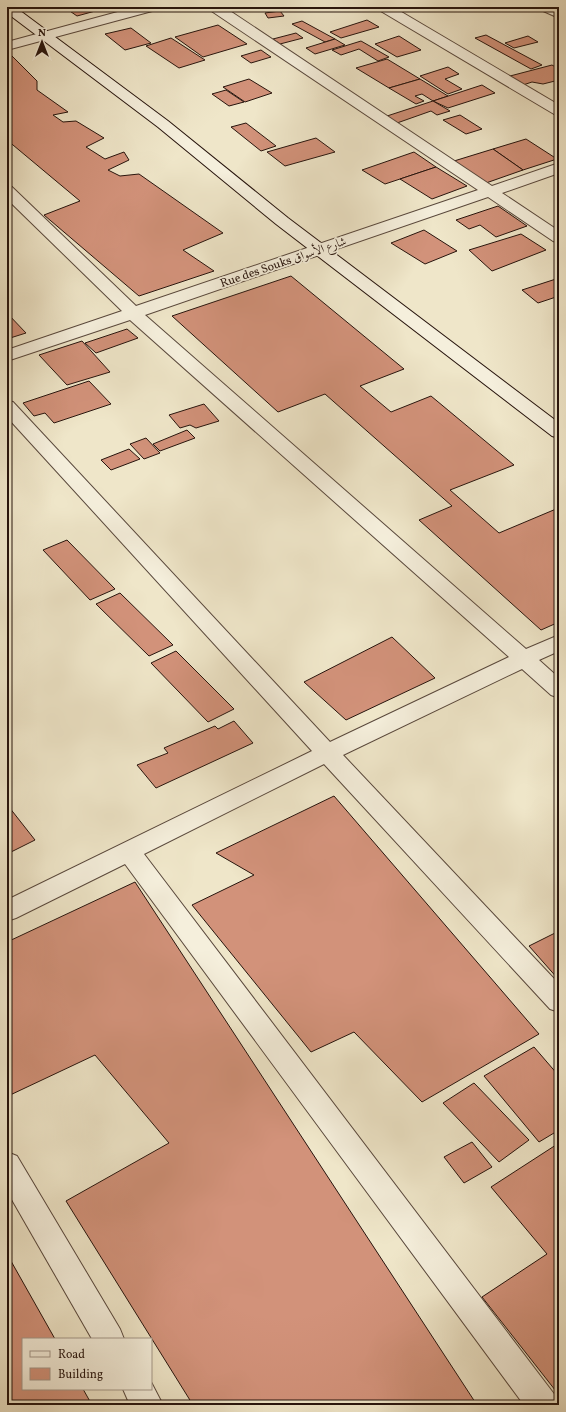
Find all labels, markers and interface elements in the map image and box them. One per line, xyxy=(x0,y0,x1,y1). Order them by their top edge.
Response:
north arrow xyxy=(22,22,62,62)
text: N xyxy=(38,26,46,41)
street label: Rue des Souks شارع الأسواق xyxy=(218,232,349,294)
legend xyxy=(22,1338,152,1390)
text: Road xyxy=(58,1347,85,1363)
text: Building xyxy=(58,1367,103,1383)

